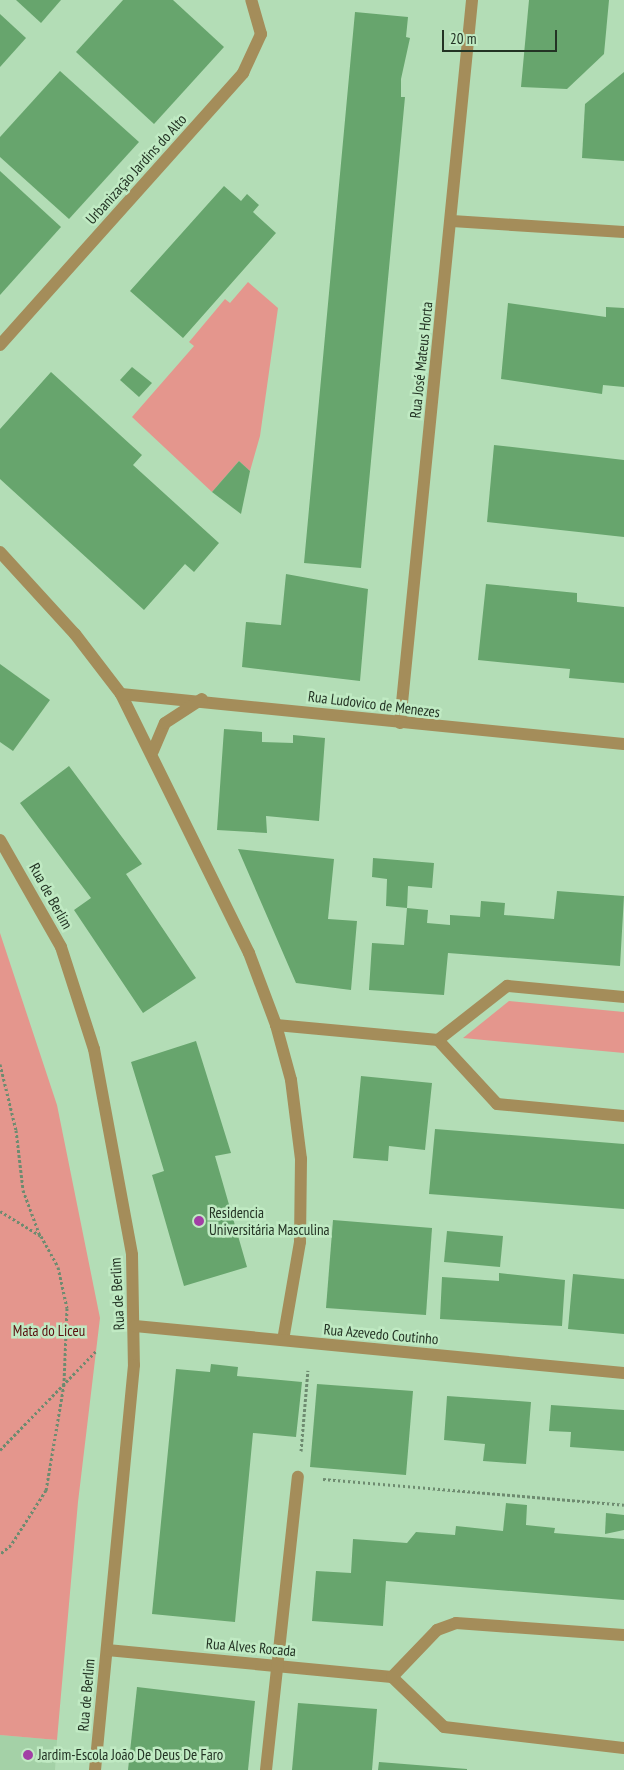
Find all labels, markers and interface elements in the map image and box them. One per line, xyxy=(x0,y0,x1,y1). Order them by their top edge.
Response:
scale bar xyxy=(444,20,559,52)
text: 20 m xyxy=(450,29,476,48)
street label: Urbanização Jardins do Alto xyxy=(82,110,190,228)
street label: Rua José Mateus Horta xyxy=(406,301,436,419)
street label: Rua Ludovico de Menezes xyxy=(307,687,441,721)
street label: Rua de Berlim xyxy=(26,860,76,932)
place label: Residencia Universitária Masculina xyxy=(209,1203,330,1238)
marker: Residencia Universitária Masculina xyxy=(193,1215,205,1227)
street label: Rua de Berlim xyxy=(106,1257,128,1331)
street label: Rua Azevedo Coutinho xyxy=(323,1320,439,1348)
park label: Mata do Liceu xyxy=(13,1322,85,1340)
street label: Rua Alves Rocada xyxy=(205,1634,297,1660)
street label: Rua de Berlim xyxy=(74,1658,98,1732)
place label: Jardim-Escola João De Deus De Faro xyxy=(38,1746,223,1764)
marker: Jardim-Escola João De Deus De Faro xyxy=(22,1749,34,1761)

